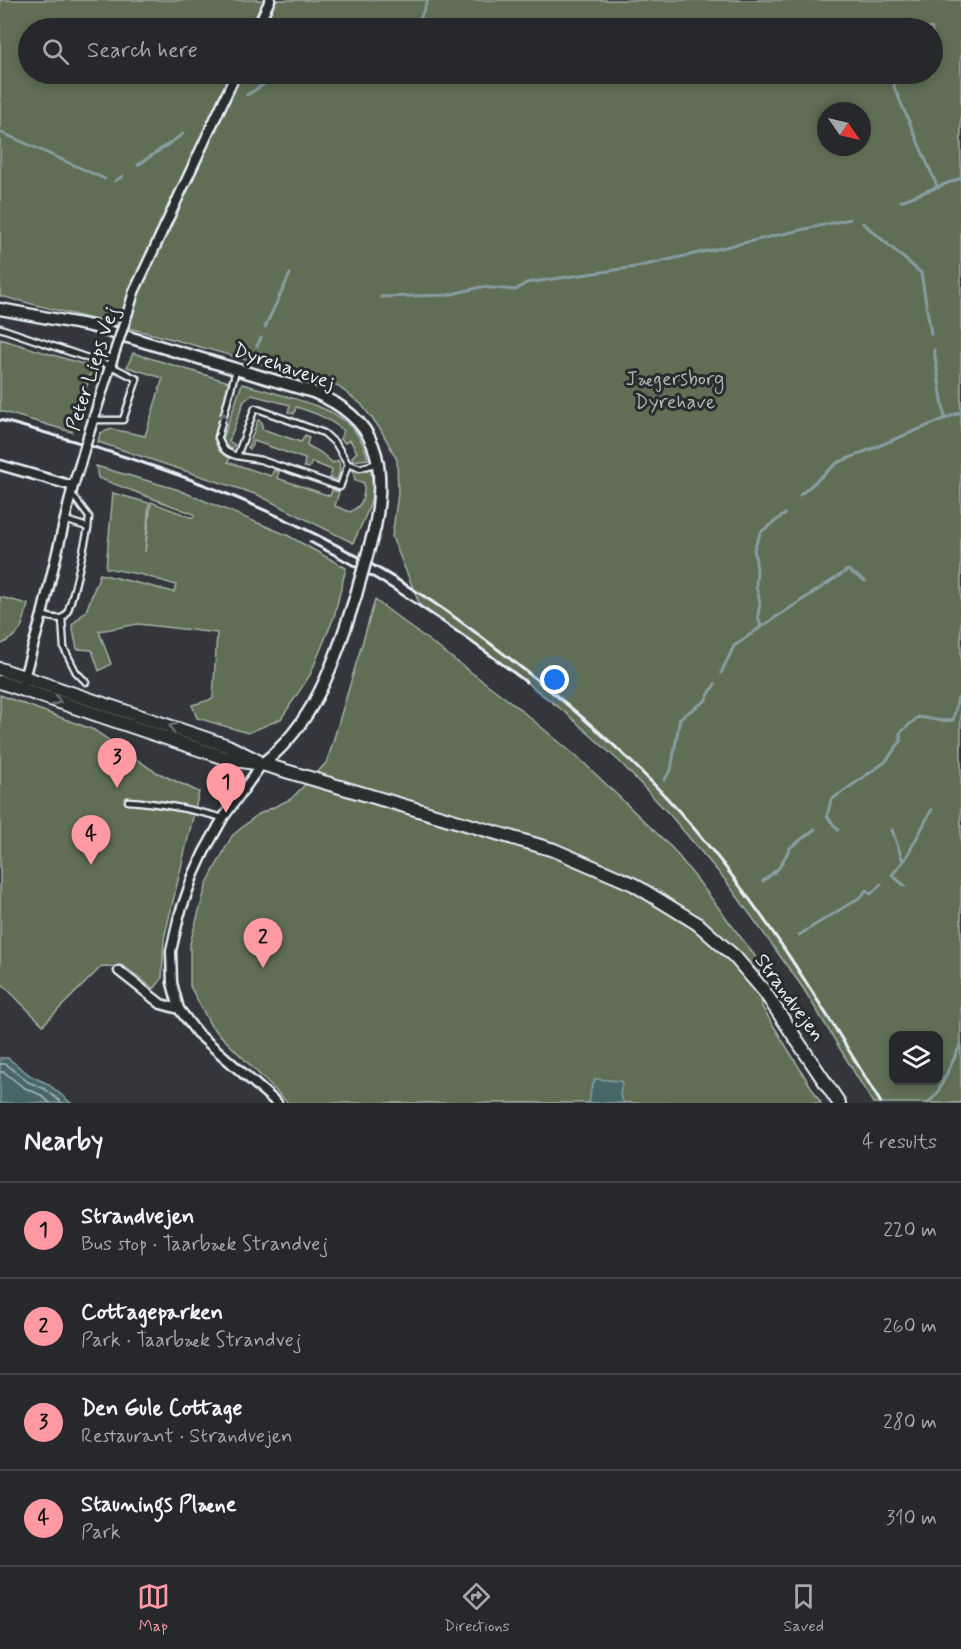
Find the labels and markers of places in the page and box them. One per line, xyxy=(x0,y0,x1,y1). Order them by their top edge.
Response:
pin: 3 xyxy=(98,738,136,788)
pin: 1 xyxy=(206,764,246,813)
pin: 4 xyxy=(72,816,110,865)
pin: 2 xyxy=(244,918,282,968)

